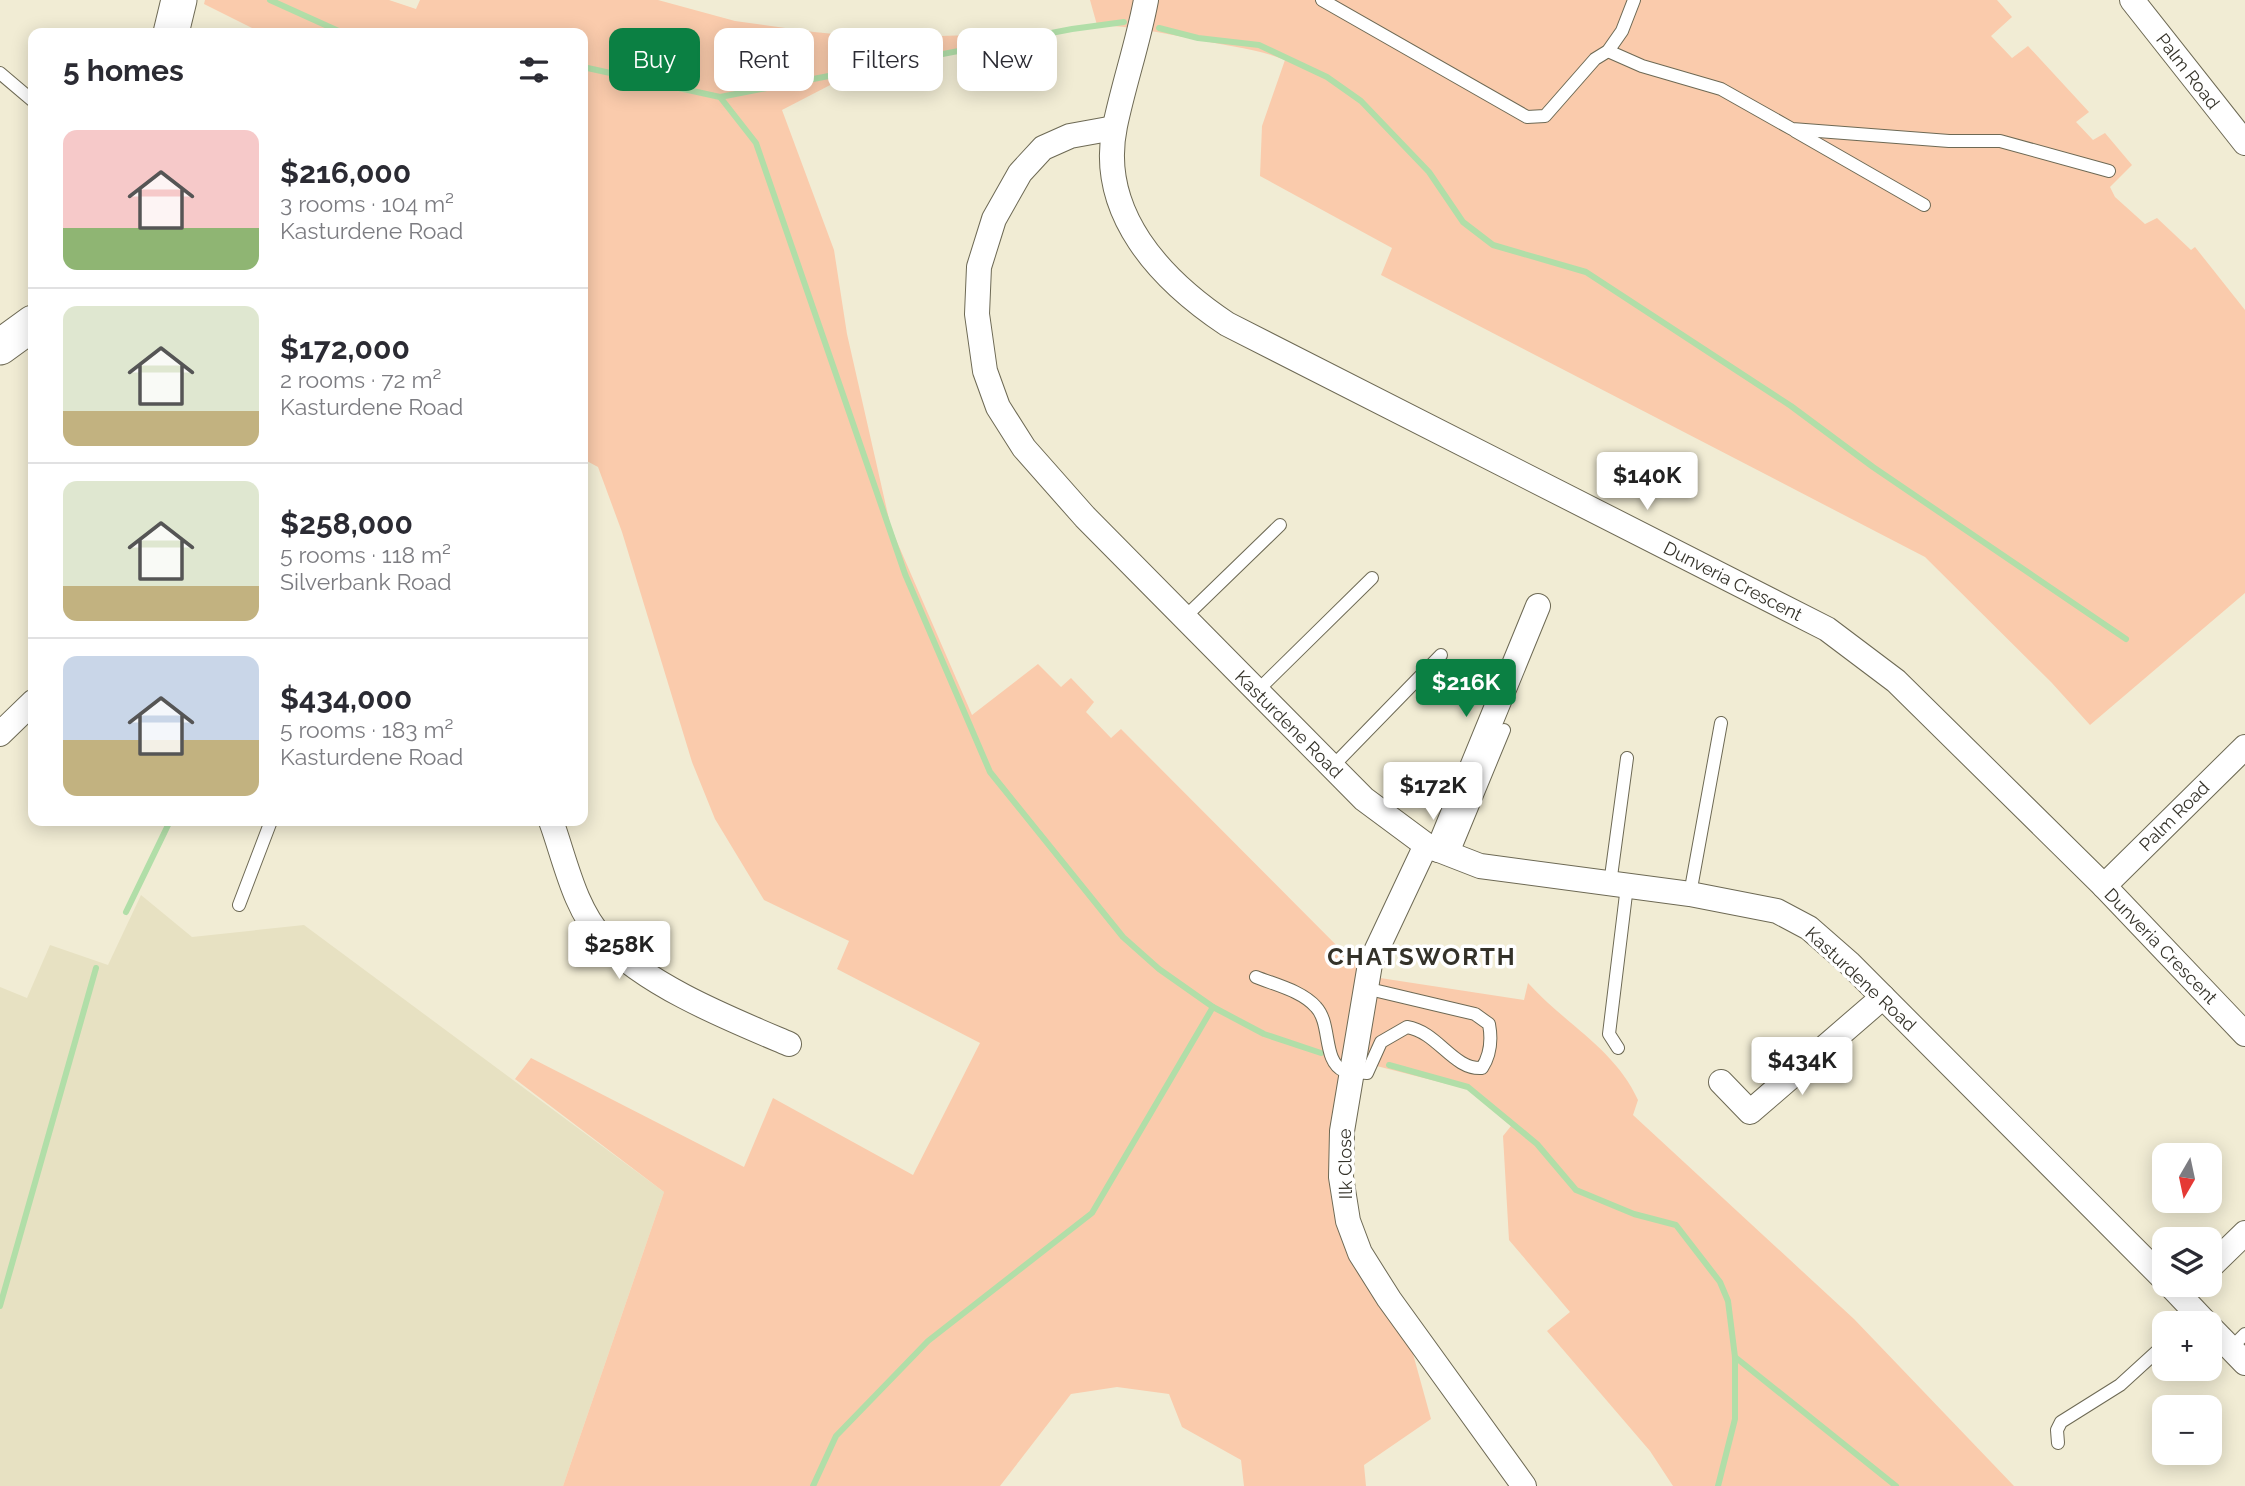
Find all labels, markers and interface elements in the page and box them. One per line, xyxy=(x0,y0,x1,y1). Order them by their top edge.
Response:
chip: Buy xyxy=(609,28,700,91)
chip: Rent xyxy=(714,28,814,91)
chip: Filters xyxy=(828,28,943,91)
chip: New xyxy=(957,28,1057,91)
street label: Palm Road xyxy=(2152,29,2224,113)
icon: filters xyxy=(515,51,553,89)
text: 5 homes xyxy=(63,53,184,88)
text: $216,000 xyxy=(280,155,411,190)
icon: home xyxy=(119,158,203,242)
text: 3 rooms · 104 m² xyxy=(280,190,454,217)
text: Kasturdene Road xyxy=(280,217,463,244)
text: $172,000 xyxy=(280,331,410,366)
icon: home xyxy=(119,334,203,418)
text: 2 rooms · 72 m² xyxy=(280,366,441,393)
text: Kasturdene Road xyxy=(280,393,463,420)
pin: $140K xyxy=(1598,452,1696,512)
text: $140K xyxy=(1613,461,1681,488)
text: $258,000 xyxy=(280,506,413,541)
icon: home xyxy=(119,509,203,593)
street label: Dunveria Crescent xyxy=(1660,537,1806,625)
text: 5 rooms · 118 m² xyxy=(280,541,451,568)
text: Silverbank Road xyxy=(280,568,452,595)
pin: $216K xyxy=(1417,660,1515,719)
street label: Kasturdene Road xyxy=(1231,666,1347,782)
text: $216K xyxy=(1432,668,1500,695)
text: $434,000 xyxy=(280,681,412,716)
icon: home xyxy=(119,684,203,768)
text: 5 rooms · 183 m² xyxy=(280,716,454,743)
text: Kasturdene Road xyxy=(280,743,463,770)
pin: $172K xyxy=(1384,762,1482,822)
text: $172K xyxy=(1399,771,1467,798)
street label: Palm Road xyxy=(2135,777,2213,855)
street label: Dunveria Crescent xyxy=(2100,884,2222,1008)
pin: $258K xyxy=(570,922,668,981)
street label: Kasturdene Road xyxy=(1801,922,1921,1036)
text: $258K xyxy=(584,930,654,957)
district label: CHATSWORTH xyxy=(1327,942,1517,971)
pin: $434K xyxy=(1753,1038,1851,1097)
text: $434K xyxy=(1767,1046,1837,1073)
street label: Ilk Close xyxy=(1334,1128,1356,1200)
north arrow xyxy=(2152,1143,2222,1213)
map controls xyxy=(2152,1143,2222,1465)
button: layers xyxy=(2152,1227,2222,1297)
button: + xyxy=(2152,1311,2222,1381)
button: − xyxy=(2152,1395,2222,1465)

